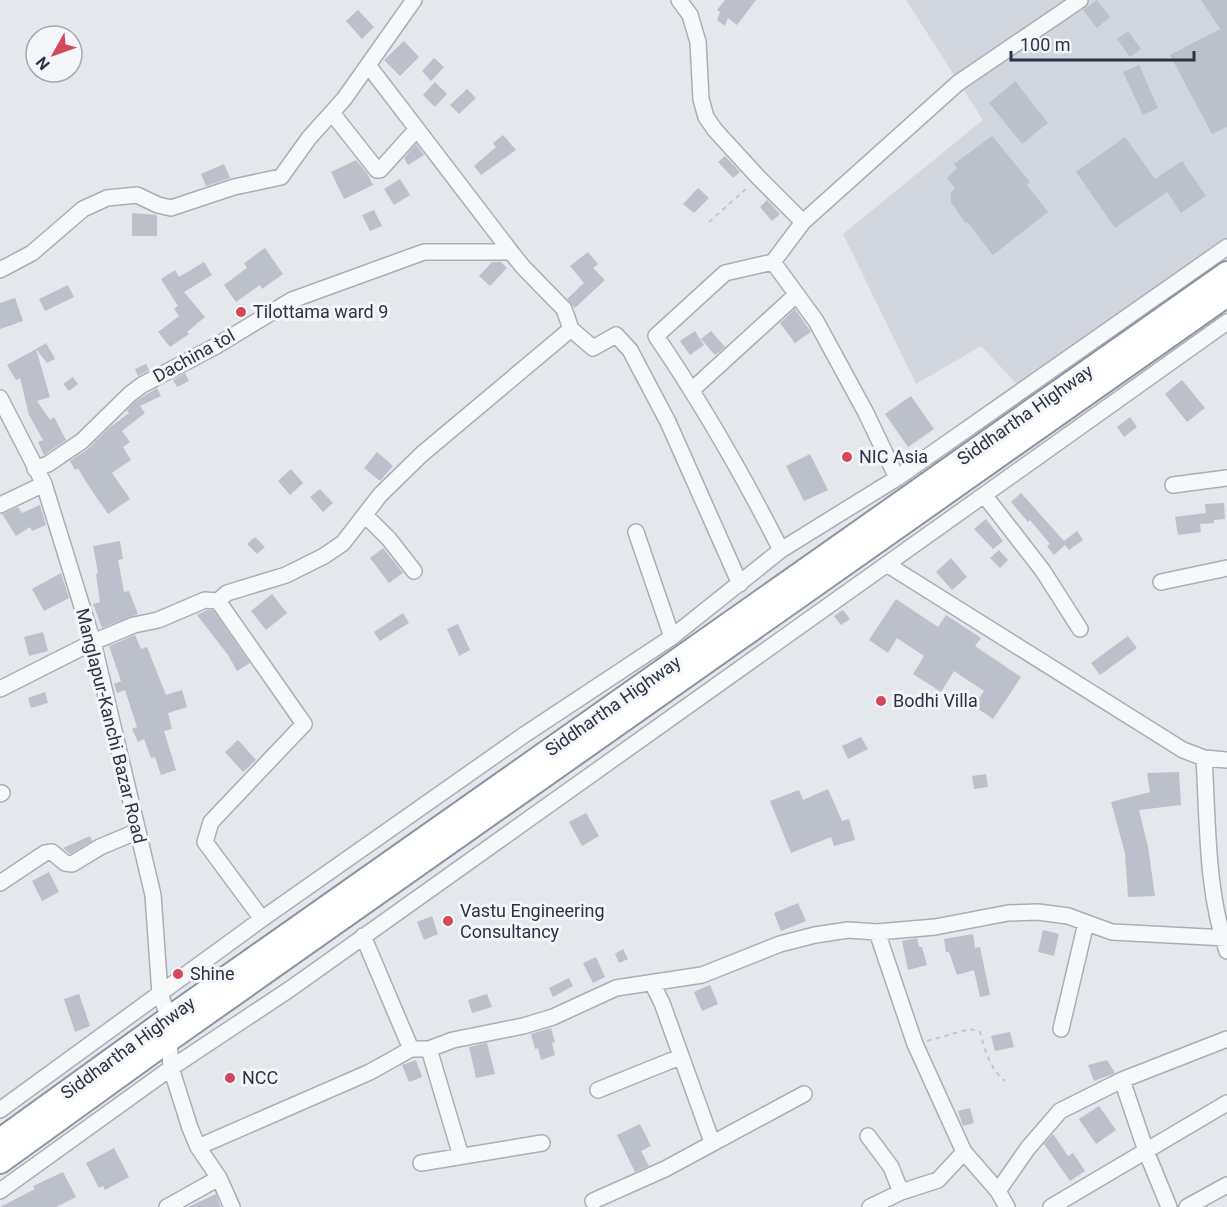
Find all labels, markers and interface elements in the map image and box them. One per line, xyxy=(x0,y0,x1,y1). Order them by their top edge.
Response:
north arrow xyxy=(24,24,84,84)
scale bar xyxy=(1011,24,1194,62)
text: 100 m xyxy=(1020,34,1071,55)
text: N xyxy=(32,53,54,74)
place label: Tilottama ward 9 xyxy=(253,301,388,322)
marker: Tilottama ward 9 xyxy=(234,305,248,319)
street label: Dachina tol xyxy=(149,325,238,387)
street label: Siddhartha Highway xyxy=(953,360,1097,469)
place label: NIC Asia xyxy=(859,446,928,467)
marker: NIC Asia xyxy=(840,450,854,464)
street label: Manglapur-Kanchi Bazar Road xyxy=(72,606,151,846)
street label: Siddhartha Highway xyxy=(541,651,685,760)
place label: Bodhi Villa xyxy=(893,690,978,711)
marker: Bodhi Villa xyxy=(874,694,888,708)
place label: Vastu Engineering Consultancy xyxy=(460,900,605,942)
marker: Vastu Engineering Consultancy xyxy=(441,914,455,928)
place label: Shine xyxy=(190,963,234,984)
marker: Shine xyxy=(171,967,185,981)
street label: Siddhartha Highway xyxy=(57,992,199,1103)
place label: NCC xyxy=(242,1067,278,1088)
marker: NCC xyxy=(223,1071,237,1085)

